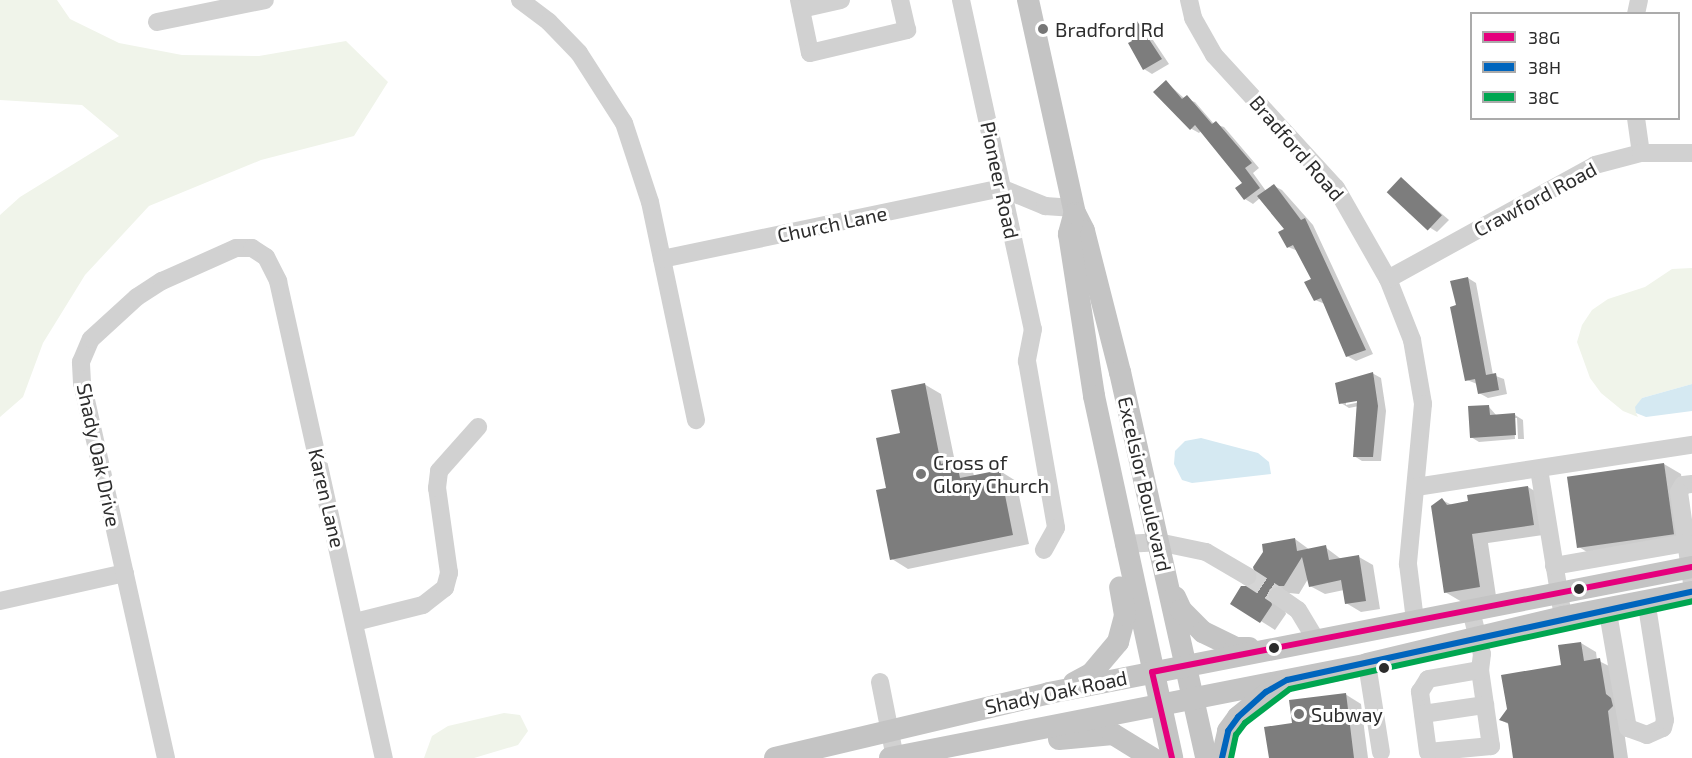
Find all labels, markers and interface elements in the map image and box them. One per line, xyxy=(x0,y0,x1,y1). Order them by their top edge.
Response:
legend xyxy=(1470,12,1680,120)
place label: Bradford Rd xyxy=(1055,17,1164,41)
marker: Bradford Rd xyxy=(1036,22,1050,36)
text: 38G xyxy=(1528,26,1560,48)
text: 38H xyxy=(1528,56,1561,78)
text: 38C xyxy=(1528,86,1559,108)
street label: Bradford Road xyxy=(1245,91,1349,205)
street label: Pioneer Road xyxy=(976,119,1024,241)
street label: Crawford Road xyxy=(1470,157,1600,241)
street label: Church Lane xyxy=(775,201,889,247)
street label: Shady Oak Drive xyxy=(72,381,126,529)
street label: Excelsior Boulevard xyxy=(1113,394,1177,574)
street label: Karen Lane xyxy=(304,446,350,550)
place label: Cross of Glory Church xyxy=(933,450,1049,497)
marker: Cross of Glory Church xyxy=(914,467,928,481)
unlabelled marker xyxy=(1573,583,1585,595)
unlabelled marker xyxy=(1268,642,1280,654)
unlabelled marker xyxy=(1378,662,1390,674)
street label: Shady Oak Road xyxy=(982,665,1130,719)
place label: Subway xyxy=(1311,702,1383,726)
marker: Subway xyxy=(1292,707,1306,721)

